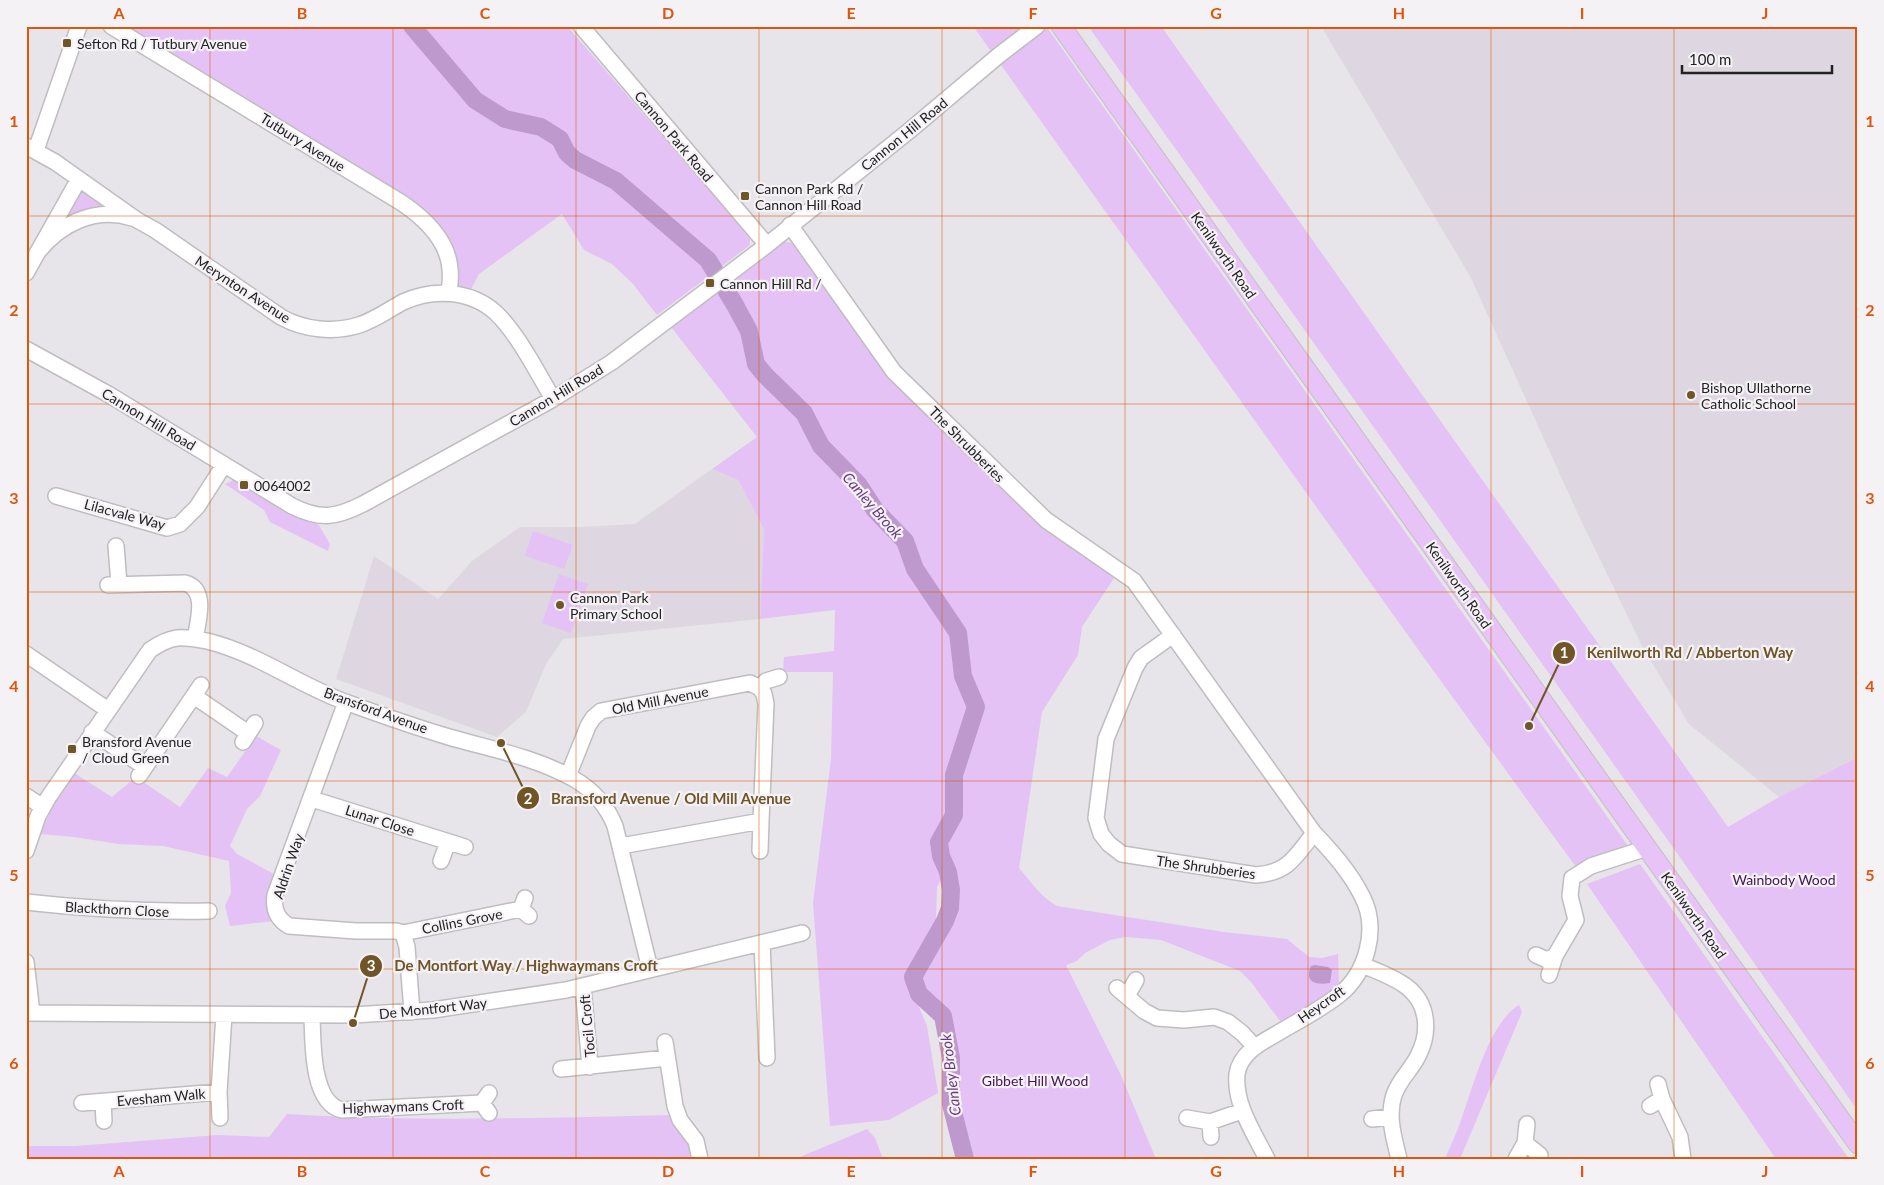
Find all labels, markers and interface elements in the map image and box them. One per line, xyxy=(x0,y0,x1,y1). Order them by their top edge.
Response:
text: A xyxy=(112,3,125,22)
text: B xyxy=(297,3,307,22)
text: C xyxy=(480,3,491,22)
text: D xyxy=(662,3,674,22)
text: E xyxy=(846,3,856,22)
text: F xyxy=(1028,3,1038,22)
text: G xyxy=(1210,3,1222,22)
text: H xyxy=(1393,3,1405,22)
text: I xyxy=(1580,3,1584,22)
text: J xyxy=(1762,3,1768,22)
place label: Sefton Rd / Tutbury Avenue xyxy=(77,35,247,52)
marker: Sefton Rd / Tutbury Avenue xyxy=(61,37,73,49)
scale bar xyxy=(1682,42,1832,74)
text: 100 m xyxy=(1689,50,1731,68)
street label: Cannon Park Road xyxy=(631,87,717,185)
street label: Cannon Hill Road xyxy=(857,94,951,174)
street label: Tutbury Avenue xyxy=(257,109,349,175)
text: 1 xyxy=(9,111,19,130)
text: 1 xyxy=(1865,111,1875,130)
place label: Cannon Park Rd / Cannon Hill Road xyxy=(755,180,863,213)
marker: Cannon Park Rd / Cannon Hill Road xyxy=(739,190,751,202)
street label: Kenilworth Road xyxy=(1188,208,1260,302)
street label: Merynton Avenue xyxy=(192,252,294,326)
place label: Cannon Hill Rd / xyxy=(720,275,822,292)
marker: Cannon Hill Rd / xyxy=(704,277,716,289)
text: 2 xyxy=(9,300,19,319)
text: 2 xyxy=(1865,300,1875,319)
street label: Cannon Hill Road xyxy=(506,360,606,430)
place label: Bishop Ullathorne Catholic School xyxy=(1701,379,1811,412)
street label: Cannon Hill Road xyxy=(99,384,199,454)
marker: Bishop Ullathorne Catholic School xyxy=(1685,389,1697,401)
street label: The Shrubberies xyxy=(926,403,1008,485)
water label: Canley Brook xyxy=(839,468,907,543)
place label: 0064002 xyxy=(254,477,311,494)
marker: 0064002 xyxy=(238,479,250,491)
text: 3 xyxy=(9,488,19,507)
text: 3 xyxy=(1865,488,1875,507)
street label: Lilacvale Way xyxy=(83,495,168,533)
street label: Kenilworth Road xyxy=(1423,538,1495,632)
place label: Cannon Park Primary School xyxy=(570,589,662,622)
marker: Cannon Park Primary School xyxy=(554,599,566,611)
callout: Kenilworth Rd / Abberton Way xyxy=(1551,638,1803,668)
text: 1 xyxy=(1560,643,1568,661)
text: Kenilworth Rd / Abberton Way xyxy=(1587,643,1793,661)
text: 4 xyxy=(9,676,19,695)
text: 4 xyxy=(1865,676,1875,695)
street label: Old Mill Avenue xyxy=(610,682,710,718)
street label: Bransford Avenue xyxy=(322,683,430,737)
place label: Bransford Avenue / Cloud Green xyxy=(82,733,191,766)
marker: Bransford Avenue / Cloud Green xyxy=(66,743,78,755)
callout: Bransford Avenue / Old Mill Avenue xyxy=(516,783,802,813)
text: 2 xyxy=(524,789,533,807)
text: Bransford Avenue / Old Mill Avenue xyxy=(551,789,791,807)
street label: Lunar Close xyxy=(343,801,417,839)
street label: Aldrin Way xyxy=(269,830,307,901)
street label: The Shrubberies xyxy=(1155,852,1257,882)
text: 5 xyxy=(9,865,19,884)
text: 5 xyxy=(1865,865,1875,884)
street label: Kenilworth Road xyxy=(1658,868,1730,962)
park label: Wainbody Wood xyxy=(1732,871,1836,888)
street label: Blackthorn Close xyxy=(64,898,170,920)
street label: Collins Grove xyxy=(420,905,504,937)
callout: De Montfort Way / Highwaymans Croft xyxy=(359,951,668,981)
text: 3 xyxy=(367,956,375,974)
text: De Montfort Way / Highwaymans Croft xyxy=(394,956,658,974)
street label: Heycroft xyxy=(1294,981,1348,1026)
street label: De Montfort Way xyxy=(378,994,489,1022)
street label: Tocil Croft xyxy=(576,994,598,1058)
water label: Canley Brook xyxy=(936,1032,964,1117)
text: 6 xyxy=(9,1053,19,1072)
text: 6 xyxy=(1865,1053,1875,1072)
park label: Gibbet Hill Wood xyxy=(982,1072,1088,1089)
street label: Evesham Walk xyxy=(116,1085,207,1109)
street label: Highwaymans Croft xyxy=(342,1095,464,1117)
text: A xyxy=(112,1161,125,1180)
text: B xyxy=(297,1161,307,1180)
text: C xyxy=(480,1161,491,1180)
text: D xyxy=(662,1161,674,1180)
text: E xyxy=(846,1161,856,1180)
text: F xyxy=(1028,1161,1038,1180)
text: G xyxy=(1210,1161,1222,1180)
text: H xyxy=(1393,1161,1405,1180)
text: I xyxy=(1580,1161,1584,1180)
text: J xyxy=(1762,1161,1768,1180)

